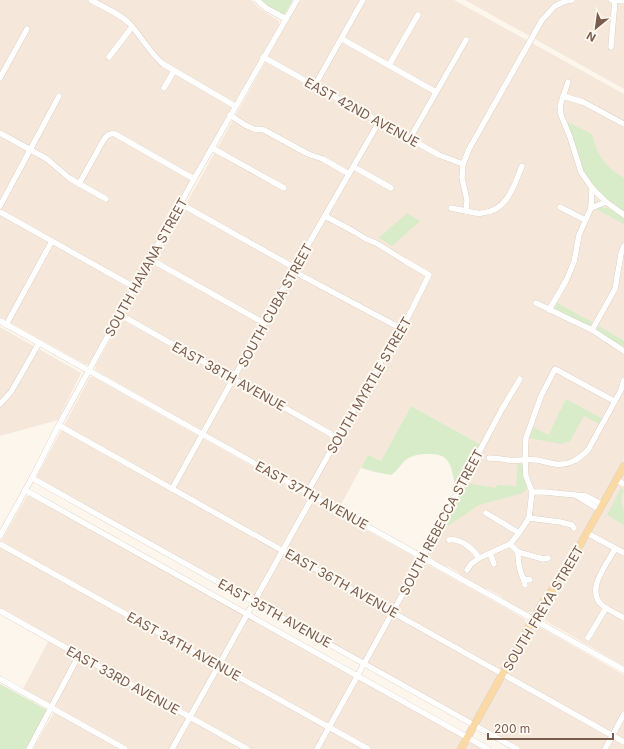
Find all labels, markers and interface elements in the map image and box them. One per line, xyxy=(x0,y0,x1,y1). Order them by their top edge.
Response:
north arrow xyxy=(576,8,616,48)
text: N xyxy=(584,29,598,45)
street label: EAST 42ND AVENUE xyxy=(302,74,422,150)
street label: SOUTH HAVANA STREET xyxy=(101,195,191,339)
street label: SOUTH CUBA STREET xyxy=(234,240,316,370)
street label: SOUTH MYRTLE STREET xyxy=(323,314,415,456)
street label: EAST 38TH AVENUE xyxy=(170,338,288,414)
street label: SOUTH REBECCA STREET xyxy=(396,446,486,598)
street label: EAST 37TH AVENUE xyxy=(253,457,371,533)
street label: SOUTH FREYA STREET xyxy=(499,543,587,673)
street label: EAST 36TH AVENUE xyxy=(283,545,401,621)
street label: EAST 35TH AVENUE xyxy=(216,575,334,651)
street label: EAST 34TH AVENUE xyxy=(124,608,244,684)
street label: EAST 33RD AVENUE xyxy=(64,642,182,718)
scale bar xyxy=(488,715,613,741)
text: 200 m xyxy=(494,721,530,736)

